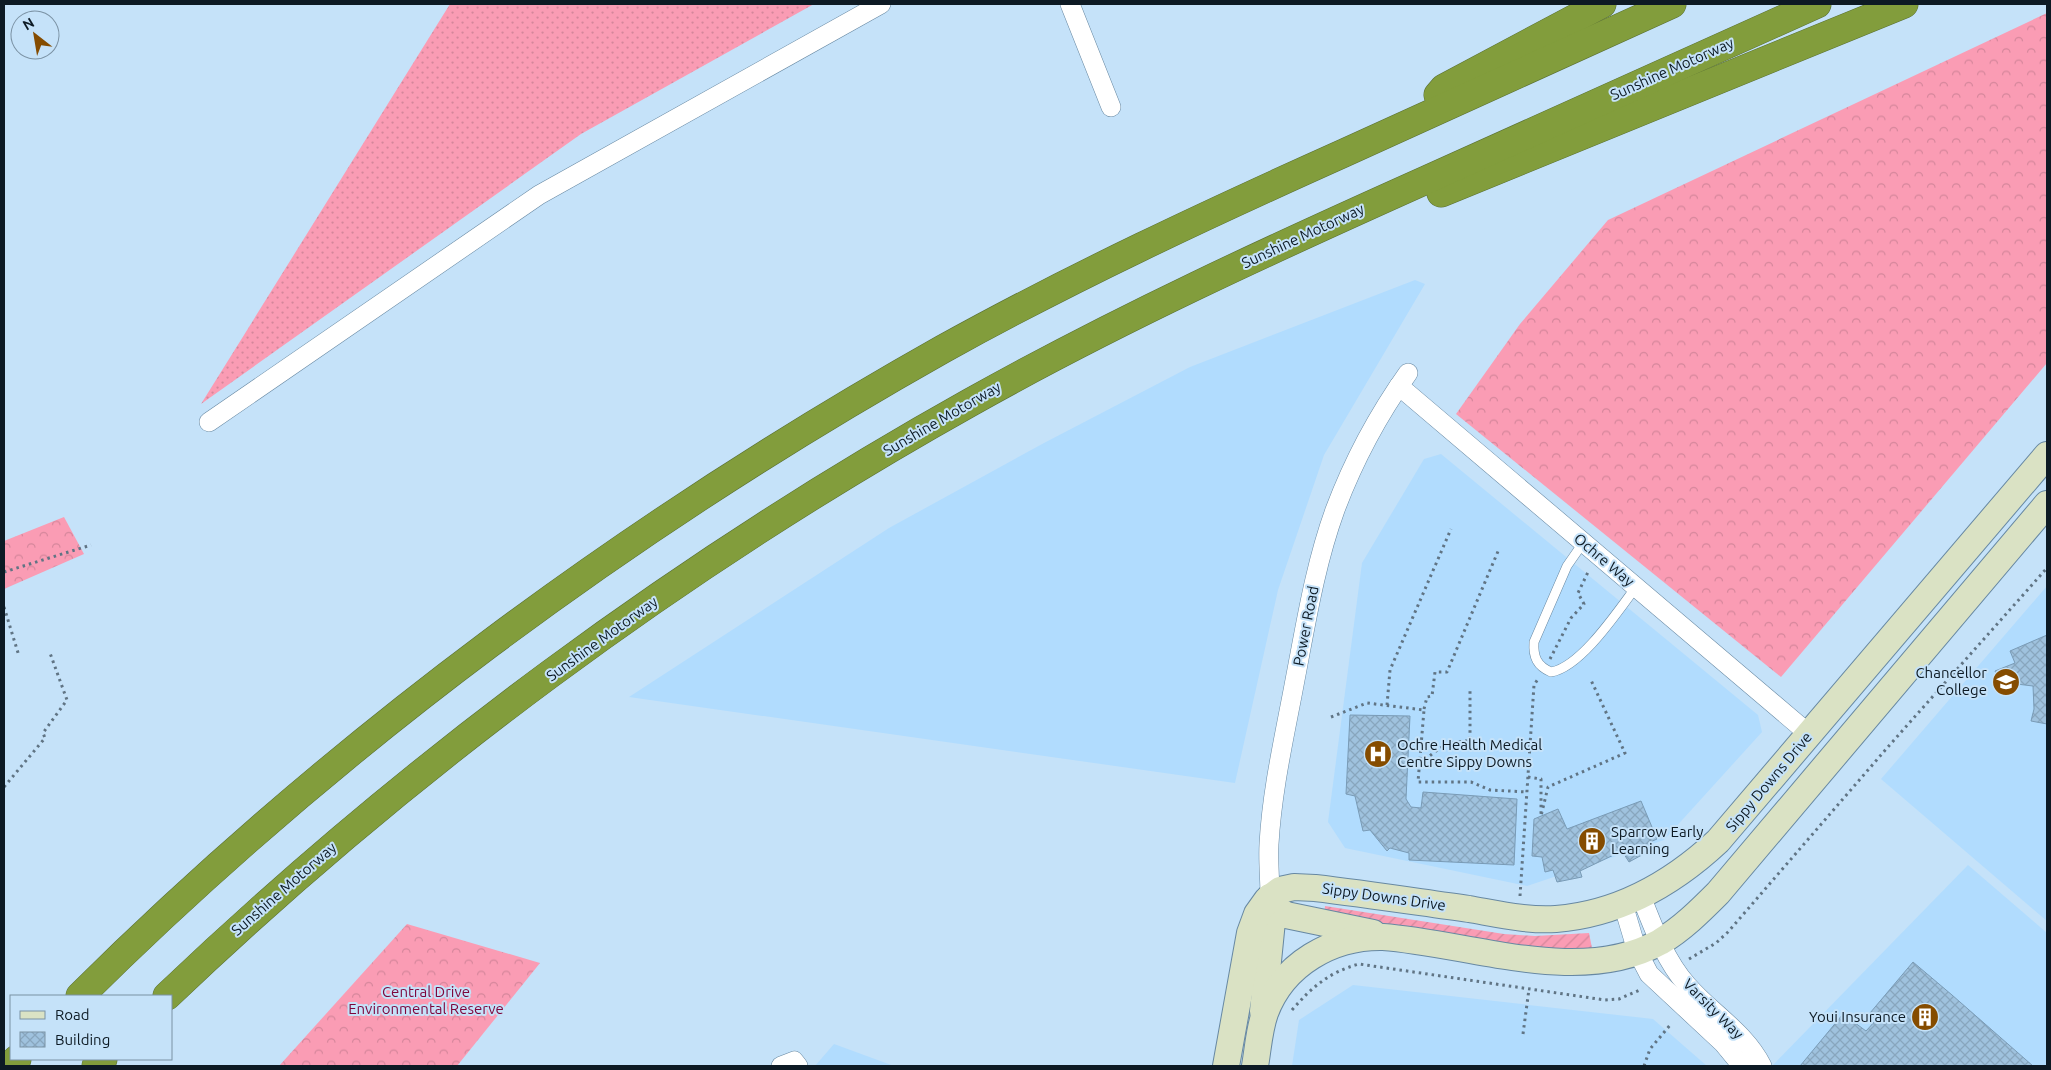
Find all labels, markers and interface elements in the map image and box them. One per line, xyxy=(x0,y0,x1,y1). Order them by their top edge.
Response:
north arrow xyxy=(10,10,60,60)
text: N xyxy=(20,14,37,33)
street label: Sunshine Motorway xyxy=(1608,34,1736,103)
street label: Sunshine Motorway xyxy=(1239,200,1367,271)
street label: Sunshine Motorway xyxy=(880,378,1004,459)
street label: Ochre Way xyxy=(1571,530,1638,590)
street label: Power Road xyxy=(1289,584,1322,667)
street label: Sunshine Motorway xyxy=(543,593,660,685)
place label: Chancellor College xyxy=(1915,664,1987,698)
school or university icon: Chancellor College xyxy=(1991,667,2021,697)
street label: Sippy Downs Drive xyxy=(1722,728,1815,835)
place label: Ochre Health Medical Centre Sippy Downs xyxy=(1397,736,1542,770)
hospital icon: Ochre Health Medical Centre Sippy Downs xyxy=(1363,739,1393,769)
place label: Sparrow Early Learning xyxy=(1611,823,1703,857)
building icon: Sparrow Early Learning xyxy=(1577,826,1607,856)
street label: Sunshine Motorway xyxy=(228,839,339,939)
street label: Sippy Downs Drive xyxy=(1321,879,1447,914)
street label: Varsity Way xyxy=(1680,975,1747,1042)
park label: Central Drive Environmental Reserve xyxy=(348,983,504,1017)
legend xyxy=(10,995,172,1060)
building icon: Youi Insurance xyxy=(1910,1002,1940,1032)
text: Road xyxy=(55,1006,90,1023)
place label: Youi Insurance xyxy=(1809,1008,1906,1025)
text: Building xyxy=(55,1031,110,1048)

